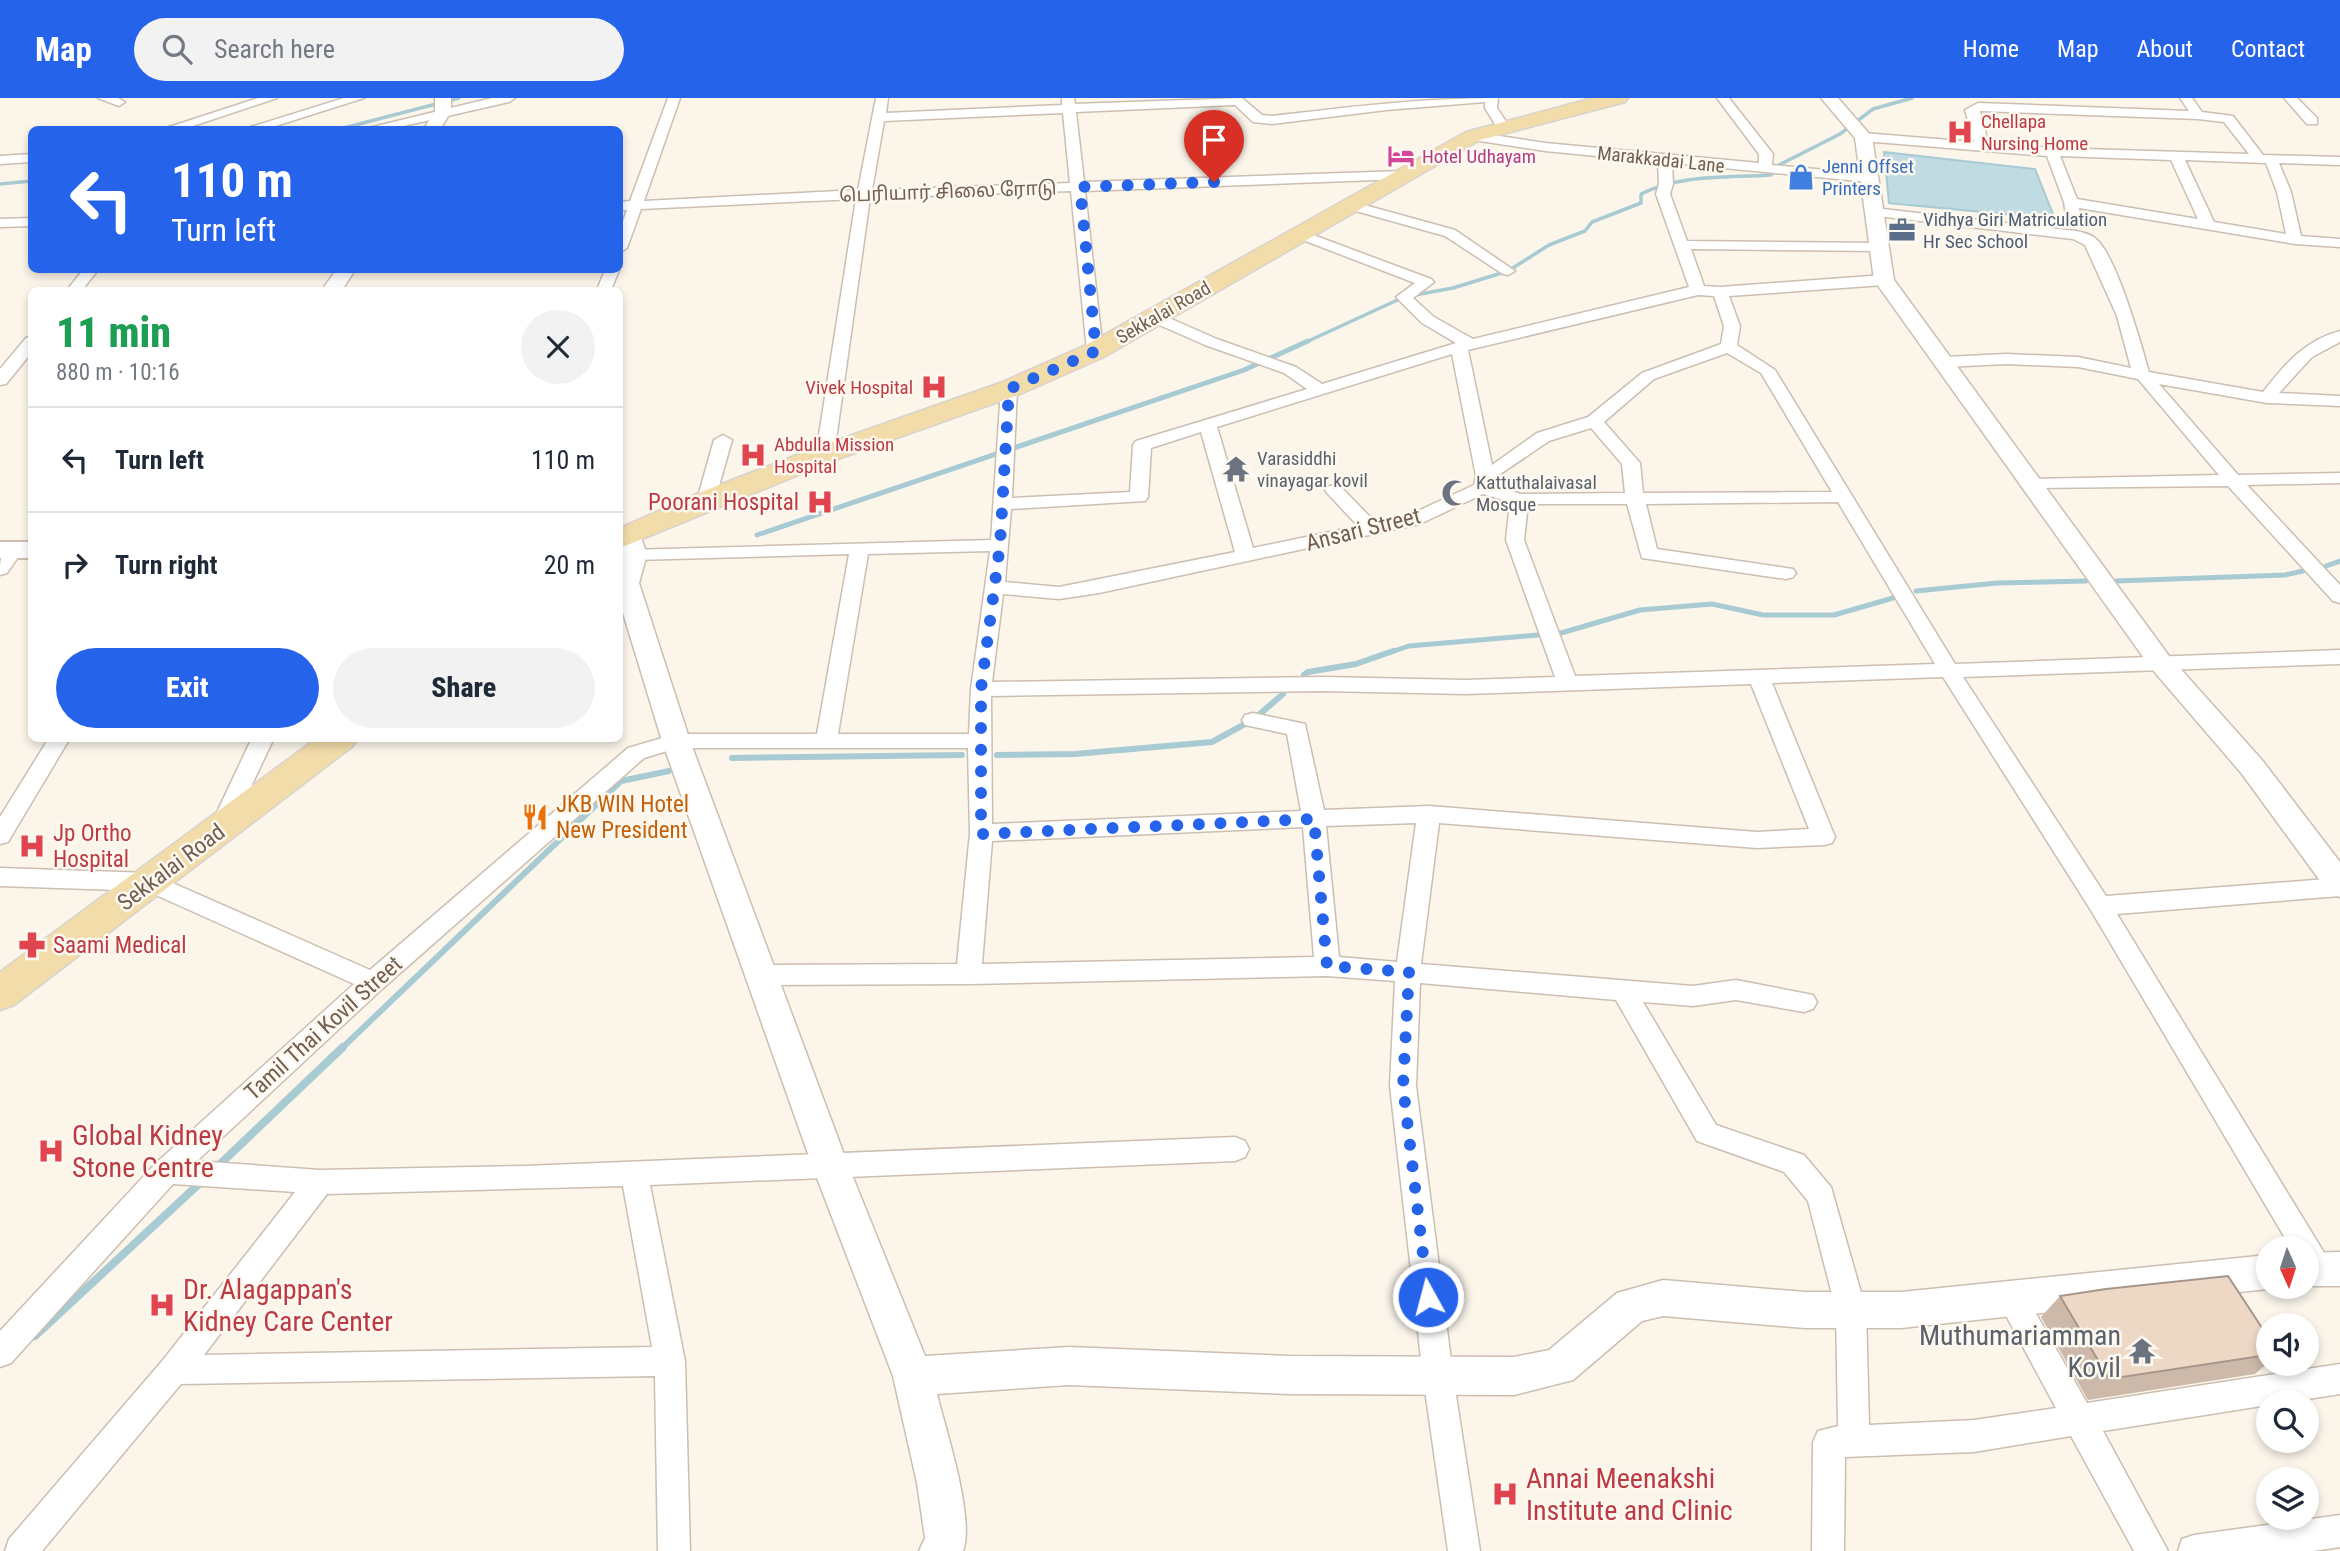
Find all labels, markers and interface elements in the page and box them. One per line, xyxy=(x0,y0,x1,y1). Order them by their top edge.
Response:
search box xyxy=(134,18,624,81)
text: Map xyxy=(35,30,92,69)
icon: search xyxy=(158,30,196,68)
text: Search here xyxy=(214,34,335,64)
text: Home xyxy=(1963,35,2019,63)
text: Map xyxy=(2057,35,2099,63)
text: About xyxy=(2137,35,2193,63)
text: Contact xyxy=(2231,35,2305,63)
pin xyxy=(1184,110,1244,182)
place label: Chellapa Nursing Home xyxy=(1981,110,2088,155)
hospital icon: Chellapa Nursing Home xyxy=(1945,117,1975,147)
icon: arrive xyxy=(1195,121,1233,159)
hotel icon: Hotel Udhayam xyxy=(1386,141,1416,171)
street label: Marakkadai Lane xyxy=(1596,141,1726,178)
place label: Hotel Udhayam xyxy=(1422,145,1536,168)
text: 110 m xyxy=(171,152,293,209)
icon: left xyxy=(56,154,147,245)
place label: Jenni Offset Printers xyxy=(1822,155,1914,200)
shop icon: Jenni Offset Printers xyxy=(1786,162,1816,192)
street label: பெரியார் சிலை ரோடு xyxy=(839,176,1057,208)
place label: Vidhya Giri Matriculation Hr Sec School xyxy=(1923,208,2107,253)
text: Turn left xyxy=(171,211,276,249)
office icon: Vidhya Giri Matriculation Hr Sec School xyxy=(1887,215,1917,245)
street label: Sekkalai Road xyxy=(1112,276,1215,349)
text: 11 min xyxy=(56,308,171,357)
button: close xyxy=(521,310,595,384)
text: 880 m · 10:16 xyxy=(56,359,180,386)
hospital icon: Vivek Hospital xyxy=(919,372,949,402)
place label: Vivek Hospital xyxy=(805,376,913,399)
place label: Abdulla Mission Hospital xyxy=(774,433,894,478)
hospital icon: Abdulla Mission Hospital xyxy=(738,440,768,470)
icon: left xyxy=(56,441,94,479)
text: Turn left xyxy=(115,445,204,475)
text: 110 m xyxy=(531,445,595,475)
place label: Varasiddhi vinayagar kovil xyxy=(1257,447,1368,492)
temple icon: Varasiddhi vinayagar kovil xyxy=(1221,454,1251,484)
place label: Kattuthalaivasal Mosque xyxy=(1476,471,1597,516)
mosque icon: Kattuthalaivasal Mosque xyxy=(1440,478,1470,508)
hospital icon: Poorani Hospital xyxy=(805,487,835,517)
place label: Poorani Hospital xyxy=(648,489,799,516)
street label: Ansari Street xyxy=(1303,502,1423,557)
icon: right xyxy=(56,546,94,584)
text: Turn right xyxy=(115,550,217,580)
text: 20 m xyxy=(544,550,595,580)
button: Exit xyxy=(56,648,319,728)
button: Share xyxy=(333,648,595,728)
place label: JKB WIN Hotel New President xyxy=(556,791,689,844)
restaurant icon: JKB WIN Hotel New President xyxy=(520,802,550,832)
street label: Sekkalai Road xyxy=(112,818,230,917)
place label: Jp Ortho Hospital xyxy=(53,820,132,873)
hospital icon: Jp Ortho Hospital xyxy=(17,831,47,861)
pharmacy icon: Saami Medical xyxy=(17,930,47,960)
place label: Saami Medical xyxy=(53,932,187,959)
street label: Tamil Thai Kovil Street xyxy=(239,951,408,1106)
place label: Global Kidney Stone Centre xyxy=(72,1119,223,1184)
hospital icon: Global Kidney Stone Centre xyxy=(36,1136,66,1166)
north arrow xyxy=(2256,1236,2319,1298)
map controls xyxy=(2256,1236,2319,1530)
position arrow xyxy=(1391,1260,1465,1334)
place label: Dr. Alagappan's Kidney Care Center xyxy=(183,1273,393,1338)
hospital icon: Dr. Alagappan's Kidney Care Center xyxy=(147,1290,177,1320)
button: sound xyxy=(2256,1313,2319,1376)
place label: Muthumariamman Kovil xyxy=(1919,1319,2121,1384)
temple icon: Muthumariamman Kovil xyxy=(2127,1336,2157,1366)
button: search xyxy=(2256,1390,2319,1453)
place label: Annai Meenakshi Institute and Clinic xyxy=(1526,1462,1733,1527)
button: layers xyxy=(2256,1467,2319,1530)
hospital icon: Annai Meenakshi Institute and Clinic xyxy=(1490,1479,1520,1509)

